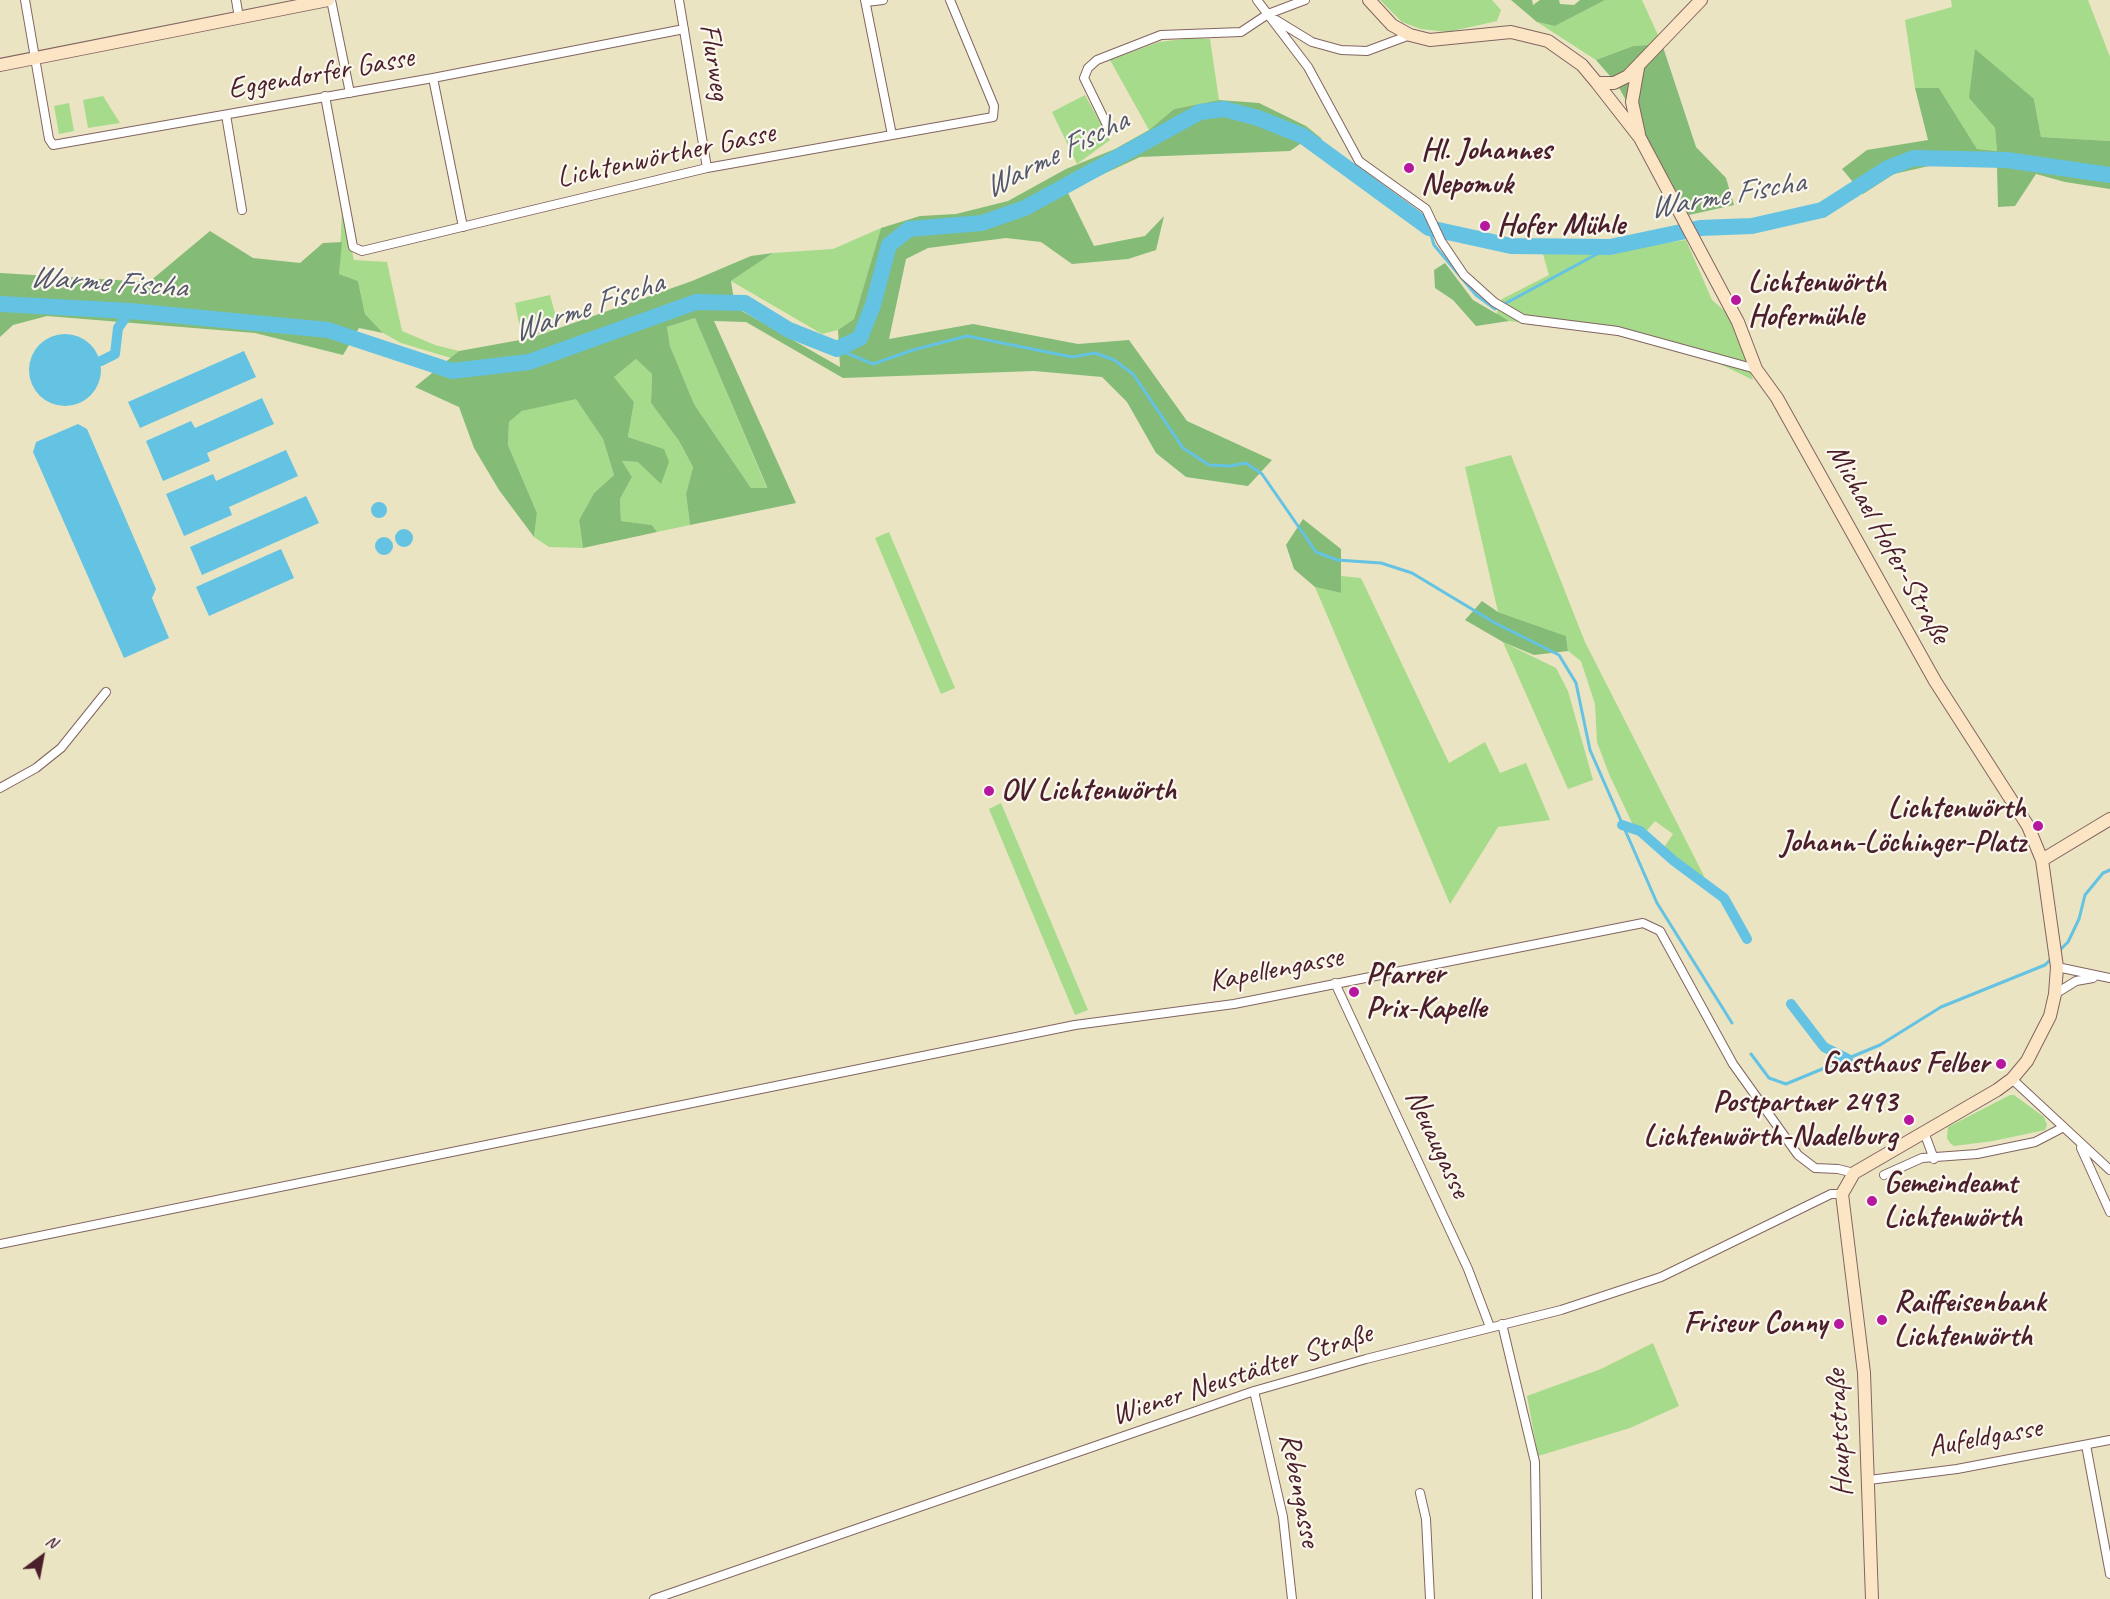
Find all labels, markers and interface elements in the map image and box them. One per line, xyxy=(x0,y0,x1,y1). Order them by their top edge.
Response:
street label: Flurweg xyxy=(690,21,738,103)
street label: Eggendorfer Gasse xyxy=(225,40,417,108)
water label: Warme Fischa xyxy=(978,102,1134,208)
street label: Lichtenwörther Gasse xyxy=(554,115,778,197)
place label: Hl. Johannes Nepomuk xyxy=(1421,133,1552,204)
marker: Hl. Johannes Nepomuk xyxy=(1402,161,1416,175)
water label: Warme Fischa xyxy=(1647,163,1807,229)
place label: Hofer Mühle xyxy=(1497,208,1625,244)
marker: Hofer Mühle xyxy=(1478,219,1492,233)
water label: Warme Fischa xyxy=(29,258,187,308)
water label: Warme Fischa xyxy=(508,264,668,352)
place label: Lichtenwörth Hofermühle xyxy=(1748,265,1886,336)
marker: Lichtenwörth Hofermühle xyxy=(1729,293,1743,307)
street label: Michael Hofer-Straße xyxy=(1818,438,1958,650)
place label: OV Lichtenwörth xyxy=(1001,773,1176,809)
marker: OV Lichtenwörth xyxy=(982,784,996,798)
place label: Lichtenwörth Johann-Löchinger-Platz xyxy=(1780,791,2026,862)
marker: Lichtenwörth Johann-Löchinger-Platz xyxy=(2031,819,2045,833)
street label: Kapellengasse xyxy=(1206,939,1346,1001)
place label: Pfarrer Prix-Kapelle xyxy=(1366,957,1486,1028)
marker: Pfarrer Prix-Kapelle xyxy=(1347,985,1361,999)
place label: Gasthaus Felber xyxy=(1822,1046,1989,1082)
marker: Gasthaus Felber xyxy=(1994,1057,2008,1071)
street label: Neuaugasse xyxy=(1396,1084,1478,1204)
place label: Postpartner 2493 Lichtenwörth-Nadelburg xyxy=(1644,1085,1897,1156)
marker: Postpartner 2493 Lichtenwörth-Nadelburg xyxy=(1902,1113,1916,1127)
place label: Gemeindeamt Lichtenwörth xyxy=(1884,1166,2022,1236)
marker: Gemeindeamt Lichtenwörth xyxy=(1865,1194,1879,1208)
place label: Raiffeisenbank Lichtenwörth xyxy=(1894,1285,2045,1356)
place label: Friseur Conny xyxy=(1684,1306,1827,1342)
marker: Raiffeisenbank Lichtenwörth xyxy=(1875,1313,1889,1327)
street label: Wiener Neustädter Straße xyxy=(1107,1316,1377,1434)
marker: Friseur Conny xyxy=(1832,1317,1846,1331)
street label: Hauptstraße xyxy=(1819,1368,1861,1498)
street label: Aufeldgasse xyxy=(1925,1410,2045,1466)
street label: Rebengasse xyxy=(1270,1430,1328,1550)
north arrow xyxy=(12,1527,72,1587)
text: N xyxy=(42,1531,61,1553)

